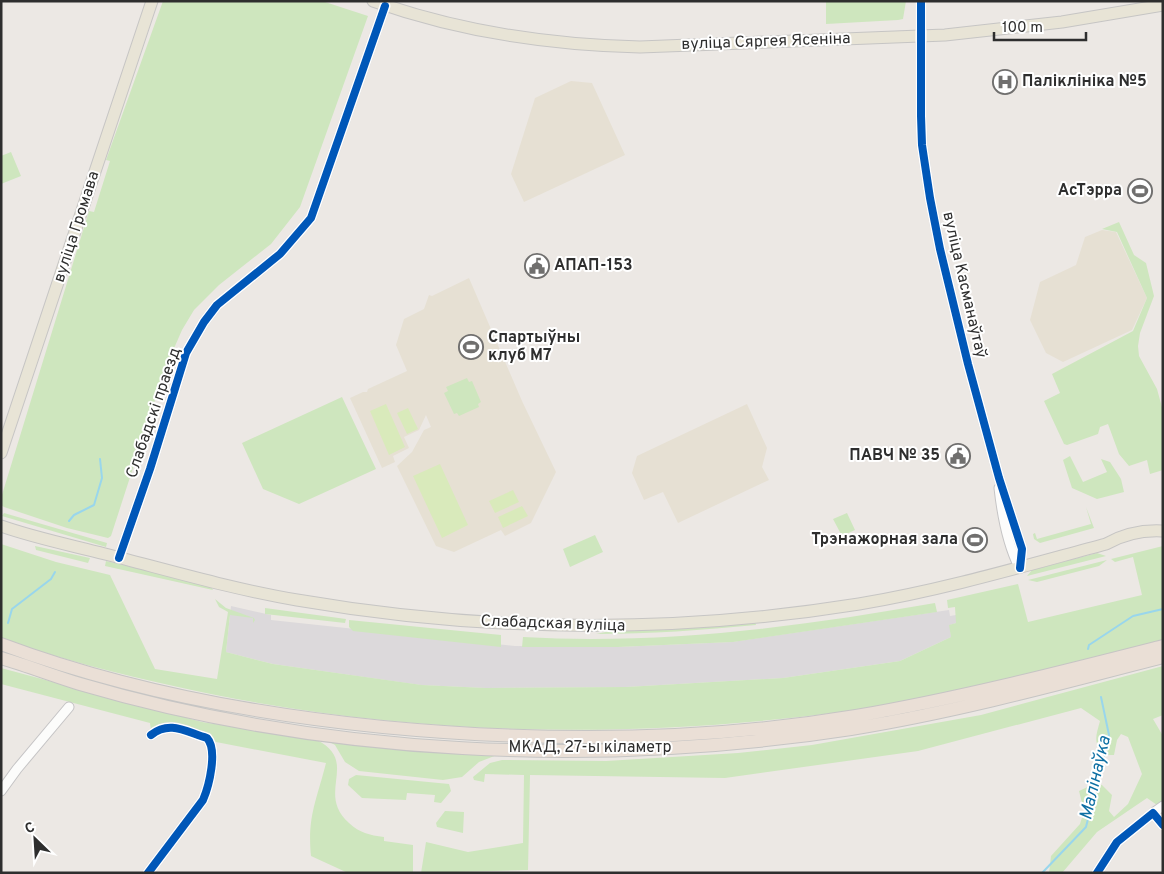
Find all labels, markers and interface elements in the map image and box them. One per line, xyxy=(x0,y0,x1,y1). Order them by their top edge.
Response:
scale bar xyxy=(994,10,1086,42)
text: 100 m xyxy=(1002,19,1043,38)
street label: вуліца Сяргея Ясеніна xyxy=(681,29,851,55)
hospital icon: Паліклініка №5 xyxy=(992,69,1018,95)
place label: Паліклініка №5 xyxy=(1022,72,1147,92)
street label: вуліца Громава xyxy=(50,169,104,285)
sports icon: АсТэрра xyxy=(1127,178,1153,204)
place label: АсТэрра xyxy=(1058,181,1122,201)
street label: вуліца Касманаўтаў xyxy=(937,210,991,360)
public building icon: АПАП-153 xyxy=(524,253,550,279)
place label: АПАП-153 xyxy=(554,256,633,276)
place label: Спартыўны клуб М7 xyxy=(488,328,580,366)
sports icon: Спартыўны клуб М7 xyxy=(458,334,484,360)
street label: Слабадскі праезд xyxy=(122,345,186,481)
public building icon: ПАВЧ № 35 xyxy=(945,443,971,469)
place label: ПАВЧ № 35 xyxy=(849,446,940,466)
sports icon: Трэнажорная зала xyxy=(962,527,988,553)
place label: Трэнажорная зала xyxy=(811,530,958,550)
street label: Слабадская вуліца xyxy=(480,611,626,637)
water label: Малінаўка xyxy=(1075,733,1117,822)
street label: МКАД, 27-ы кіламетр xyxy=(509,738,671,758)
north arrow xyxy=(10,814,60,864)
text: С xyxy=(22,819,38,838)

